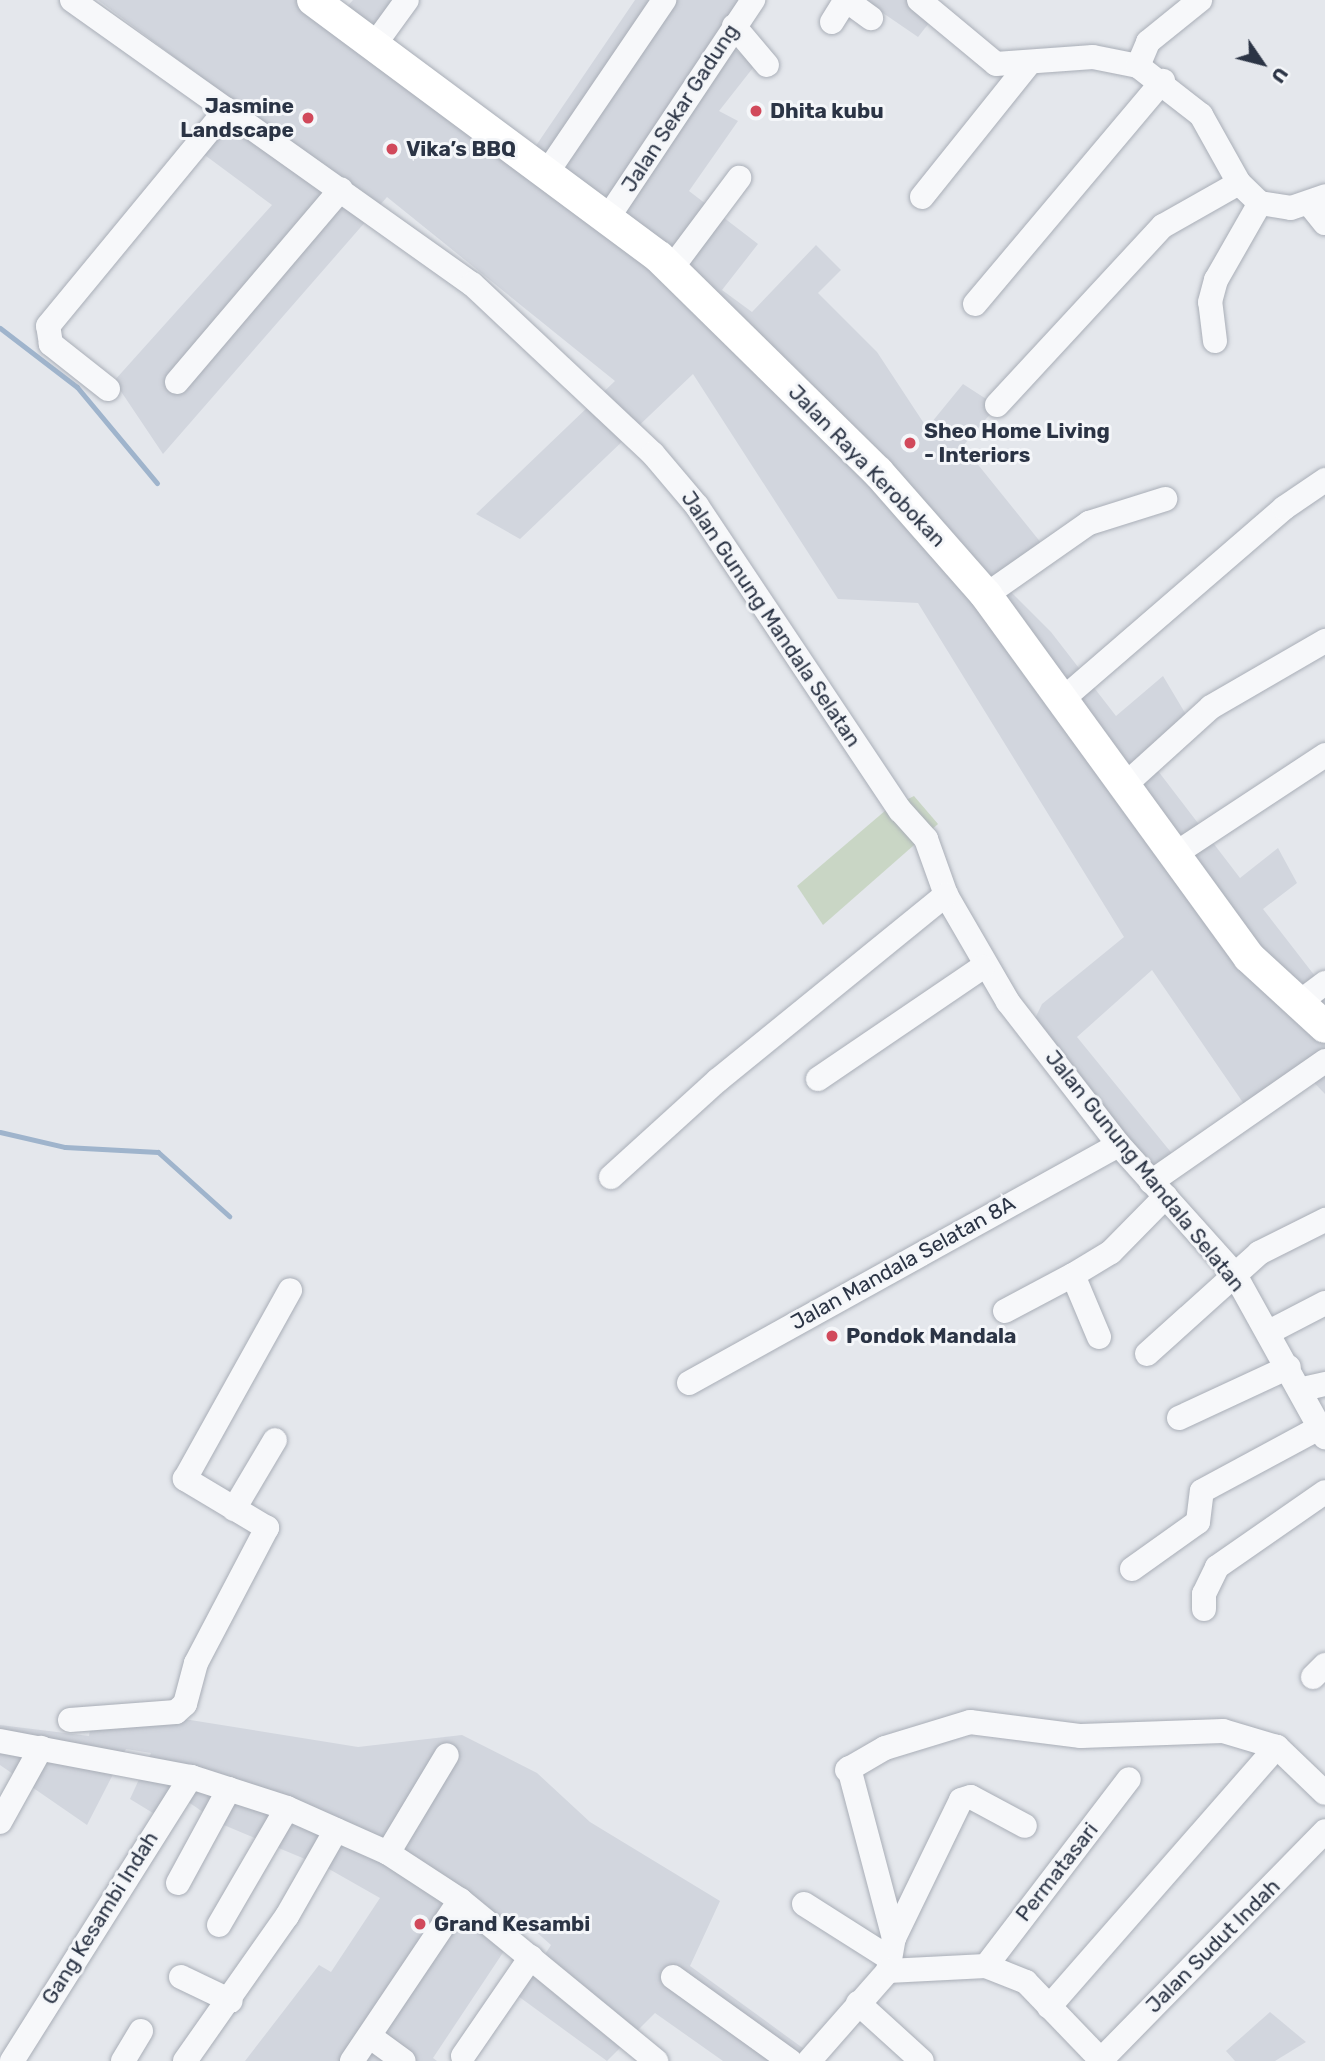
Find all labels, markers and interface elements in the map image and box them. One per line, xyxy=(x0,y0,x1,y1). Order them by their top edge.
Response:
street label: Jalan Sekar Gadung xyxy=(616,19,744,197)
north arrow xyxy=(1227,28,1297,98)
text: U xyxy=(1266,63,1293,88)
place label: Jasmine Landscape xyxy=(180,93,294,143)
place label: Dhita kubu xyxy=(770,98,884,124)
marker: Dhita kubu xyxy=(748,103,764,119)
marker: Jasmine Landscape xyxy=(300,110,316,126)
place label: Vika’s BBQ xyxy=(406,136,516,162)
marker: Vika’s BBQ xyxy=(384,141,400,157)
street label: Jalan Raya Kerobokan xyxy=(783,380,951,552)
place label: Sheo Home Living - Interiors xyxy=(924,418,1110,468)
marker: Sheo Home Living - Interiors xyxy=(902,435,918,451)
street label: Jalan Gunung Mandala Selatan xyxy=(676,486,866,752)
street label: Jalan Gunung Mandala Selatan xyxy=(1040,1045,1250,1297)
street label: Jalan Mandala Selatan 8A xyxy=(786,1191,1020,1335)
place label: Pondok Mandala xyxy=(846,1323,1017,1349)
marker: Pondok Mandala xyxy=(824,1328,840,1344)
street label: Permatasari xyxy=(1011,1818,1103,1926)
street label: Gang Kesambi Indah xyxy=(37,1827,163,2009)
street label: Jalan Sudut Indah xyxy=(1141,1874,1285,2018)
place label: Grand Kesambi xyxy=(434,1911,590,1937)
marker: Grand Kesambi xyxy=(412,1916,428,1932)

